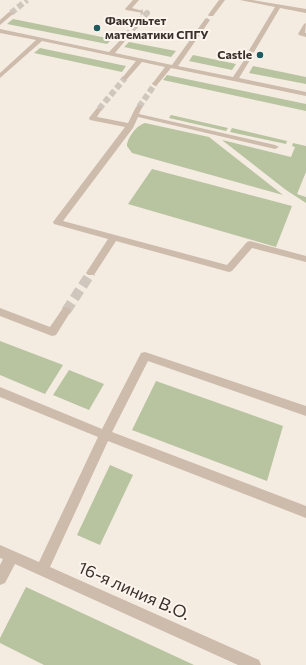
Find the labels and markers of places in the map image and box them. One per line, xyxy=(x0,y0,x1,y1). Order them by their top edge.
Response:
place label: Факультет математики СПГУ xyxy=(105,14,209,42)
marker: Факультет математики СПГУ xyxy=(92,23,102,33)
place label: Castle xyxy=(217,48,252,62)
marker: Castle xyxy=(255,50,265,60)

